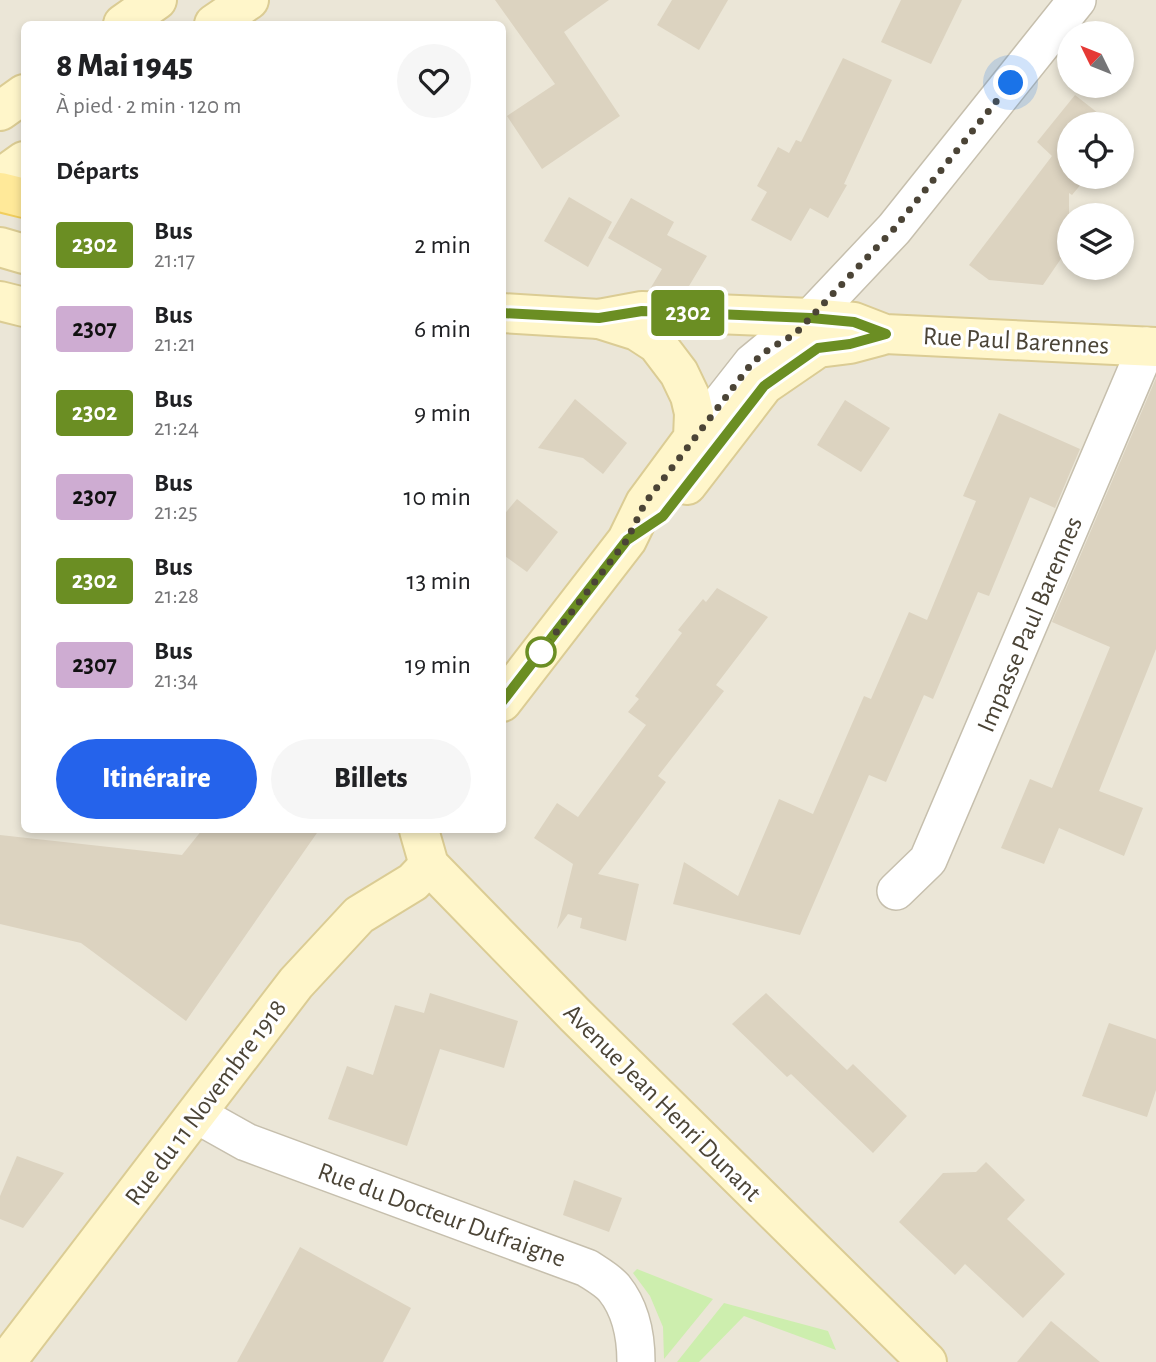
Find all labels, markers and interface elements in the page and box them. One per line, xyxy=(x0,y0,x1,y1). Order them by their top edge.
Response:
north arrow xyxy=(1057,21,1134,98)
map controls xyxy=(1057,21,1134,280)
button: heart xyxy=(397,44,471,118)
text: 8 Mai 1945 xyxy=(56,50,193,83)
your location xyxy=(993,65,1028,100)
text: À pied · 2 min · 120 m xyxy=(56,95,241,118)
button: locate xyxy=(1057,112,1134,189)
text: Départs xyxy=(56,158,139,184)
button: layers xyxy=(1057,203,1134,280)
text: Bus xyxy=(154,218,193,244)
text: 2 min xyxy=(414,232,471,258)
text: 2302 xyxy=(72,233,117,257)
text: 21:17 xyxy=(154,249,195,272)
line badge: 2302 xyxy=(639,290,737,336)
text: 2302 xyxy=(665,301,711,325)
text: Bus xyxy=(154,302,193,328)
text: 6 min xyxy=(414,316,471,342)
text: 2307 xyxy=(72,317,117,341)
street label: Rue Paul Barennes xyxy=(922,323,1110,359)
text: 21:21 xyxy=(154,333,196,356)
text: Bus xyxy=(154,386,193,412)
text: 9 min xyxy=(414,400,471,426)
text: 2302 xyxy=(72,401,117,425)
text: 21:24 xyxy=(154,417,199,440)
text: Bus xyxy=(154,470,193,496)
text: 10 min xyxy=(404,484,471,510)
text: 2307 xyxy=(72,485,117,509)
text: 21:25 xyxy=(154,501,198,524)
street label: Impasse Paul Barennes xyxy=(973,513,1087,736)
text: Bus xyxy=(154,554,193,580)
text: 13 min xyxy=(407,568,471,594)
text: 2302 xyxy=(72,569,117,593)
text: 21:28 xyxy=(154,585,199,608)
unlabelled marker xyxy=(526,637,556,667)
text: Bus xyxy=(154,638,193,664)
text: 19 min xyxy=(405,652,471,678)
text: 2307 xyxy=(72,653,117,677)
text: 21:34 xyxy=(154,669,198,692)
button: Itinéraire xyxy=(56,739,257,819)
button: Billets xyxy=(271,739,471,819)
street label: Rue du 11 Novembre 1918 xyxy=(120,995,291,1210)
street label: Avenue Jean Henri Dunant xyxy=(559,999,766,1206)
street label: Rue du Docteur Dufraigne xyxy=(314,1158,569,1272)

